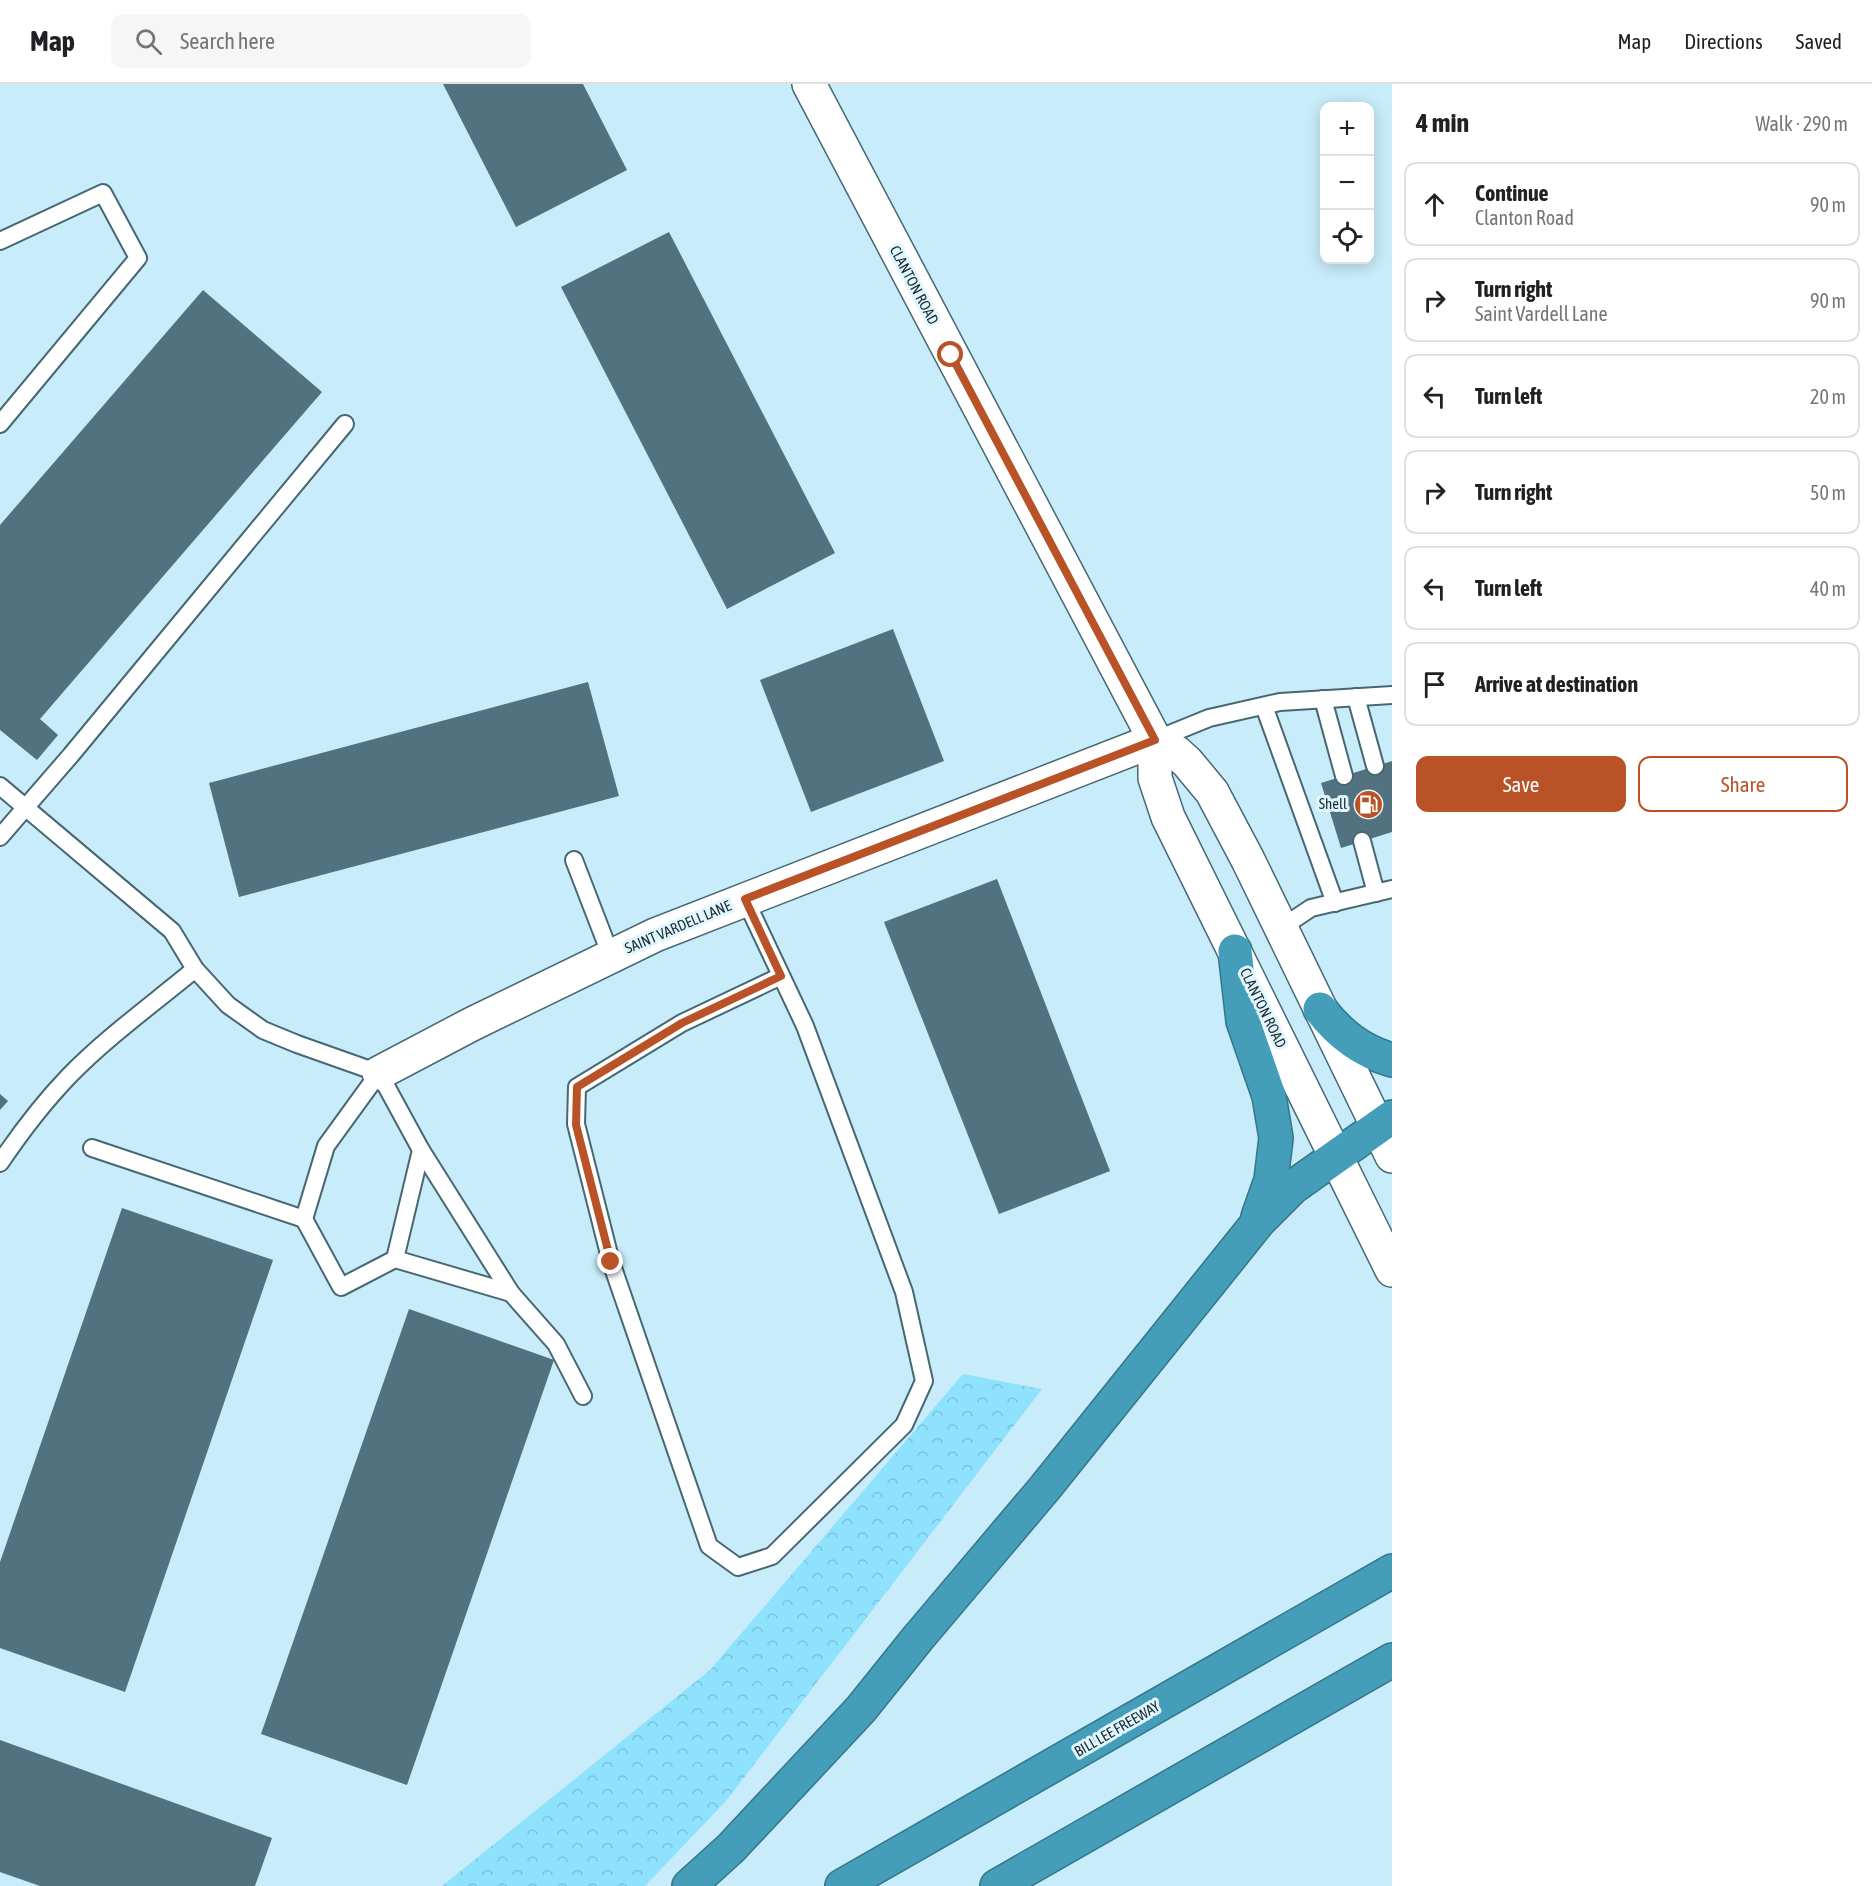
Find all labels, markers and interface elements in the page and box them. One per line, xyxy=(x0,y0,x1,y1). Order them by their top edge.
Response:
search box xyxy=(111,14,531,68)
text: Map xyxy=(30,25,75,57)
icon: search xyxy=(132,25,165,58)
text: Search here xyxy=(180,28,275,54)
text: Map xyxy=(1617,29,1651,53)
text: Directions xyxy=(1684,29,1763,53)
text: Saved xyxy=(1796,29,1842,53)
map controls xyxy=(1320,102,1374,264)
button: + xyxy=(1320,102,1374,156)
text: 4 min xyxy=(1416,108,1469,138)
text: Walk · 290 m xyxy=(1756,112,1848,135)
button: − xyxy=(1320,156,1374,210)
text: Continue xyxy=(1475,180,1549,206)
icon: ahead xyxy=(1418,188,1451,221)
text: 90 m xyxy=(1810,193,1846,216)
text: Clanton Road xyxy=(1475,206,1574,229)
button: locate xyxy=(1320,210,1374,264)
street label: CLANTON ROAD xyxy=(887,243,942,327)
text: Turn right xyxy=(1475,276,1552,302)
icon: right xyxy=(1418,284,1451,317)
text: 90 m xyxy=(1810,289,1846,312)
text: Saint Vardell Lane xyxy=(1475,302,1608,325)
route start xyxy=(937,341,963,367)
icon: left xyxy=(1418,380,1451,413)
text: Turn left xyxy=(1475,383,1542,409)
text: 20 m xyxy=(1810,385,1846,408)
icon: right xyxy=(1418,476,1451,509)
text: Turn right xyxy=(1475,479,1552,505)
text: 50 m xyxy=(1810,481,1846,504)
icon: left xyxy=(1418,572,1451,605)
text: Turn left xyxy=(1475,575,1542,601)
text: 40 m xyxy=(1810,577,1846,600)
icon: arrive xyxy=(1418,668,1451,701)
text: Arrive at destination xyxy=(1475,671,1638,697)
button: Save xyxy=(1416,756,1626,812)
button: Share xyxy=(1638,756,1848,812)
fuel station icon: Shell xyxy=(1352,788,1384,820)
place label: Shell xyxy=(1319,795,1347,812)
street label: SAINT VARDELL LANE xyxy=(622,896,734,957)
street label: CLANTON ROAD xyxy=(1237,965,1290,1050)
route end xyxy=(597,1248,623,1274)
street label: BILL LEE FREEWAY xyxy=(1071,1697,1163,1760)

